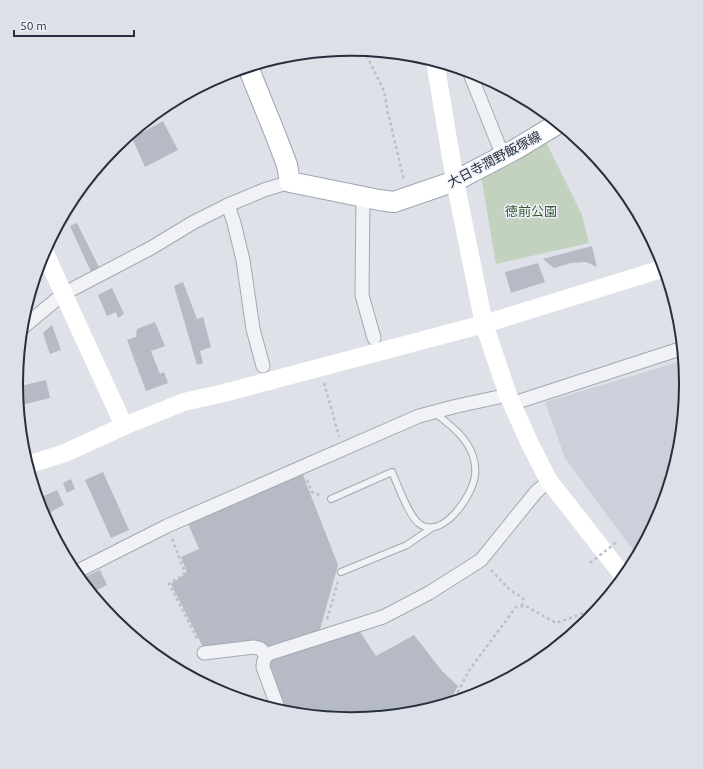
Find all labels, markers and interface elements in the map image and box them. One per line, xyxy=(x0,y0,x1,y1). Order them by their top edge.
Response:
scale bar xyxy=(14,12,134,38)
text: 50 m xyxy=(20,19,47,32)
street label: 大日寺潤野飯塚線 xyxy=(445,128,543,190)
park label: 徳前公園 xyxy=(505,204,557,218)

